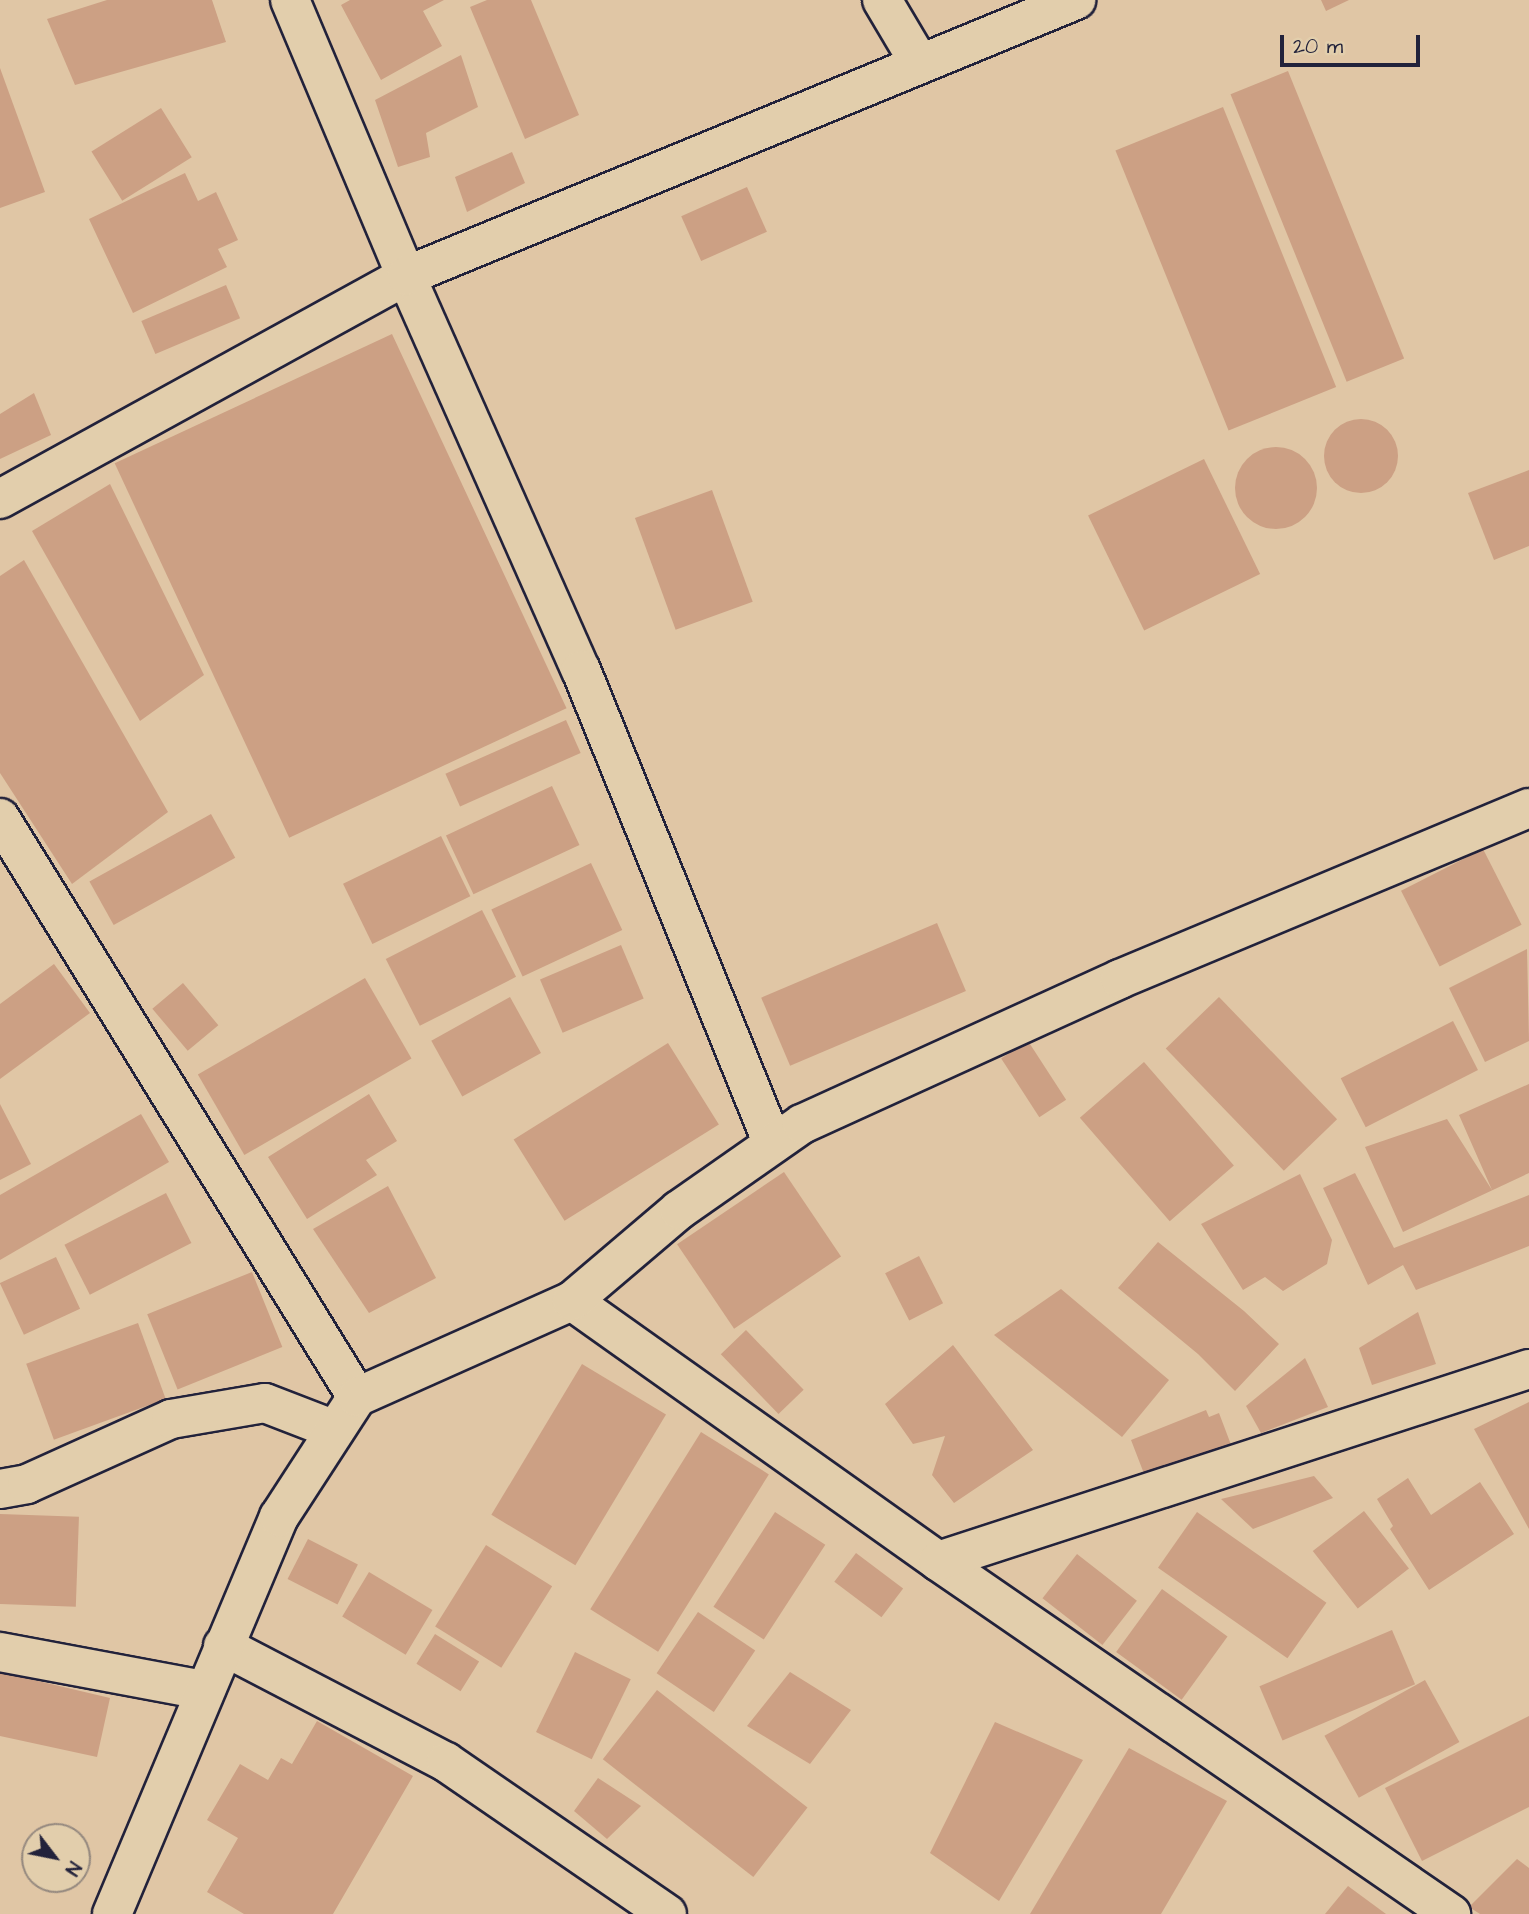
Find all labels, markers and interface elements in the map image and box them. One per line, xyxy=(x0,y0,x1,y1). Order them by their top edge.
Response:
scale bar xyxy=(1284,21,1424,65)
text: 20 m xyxy=(1293,32,1343,61)
north arrow xyxy=(21,1823,91,1893)
text: N xyxy=(58,1856,87,1881)

